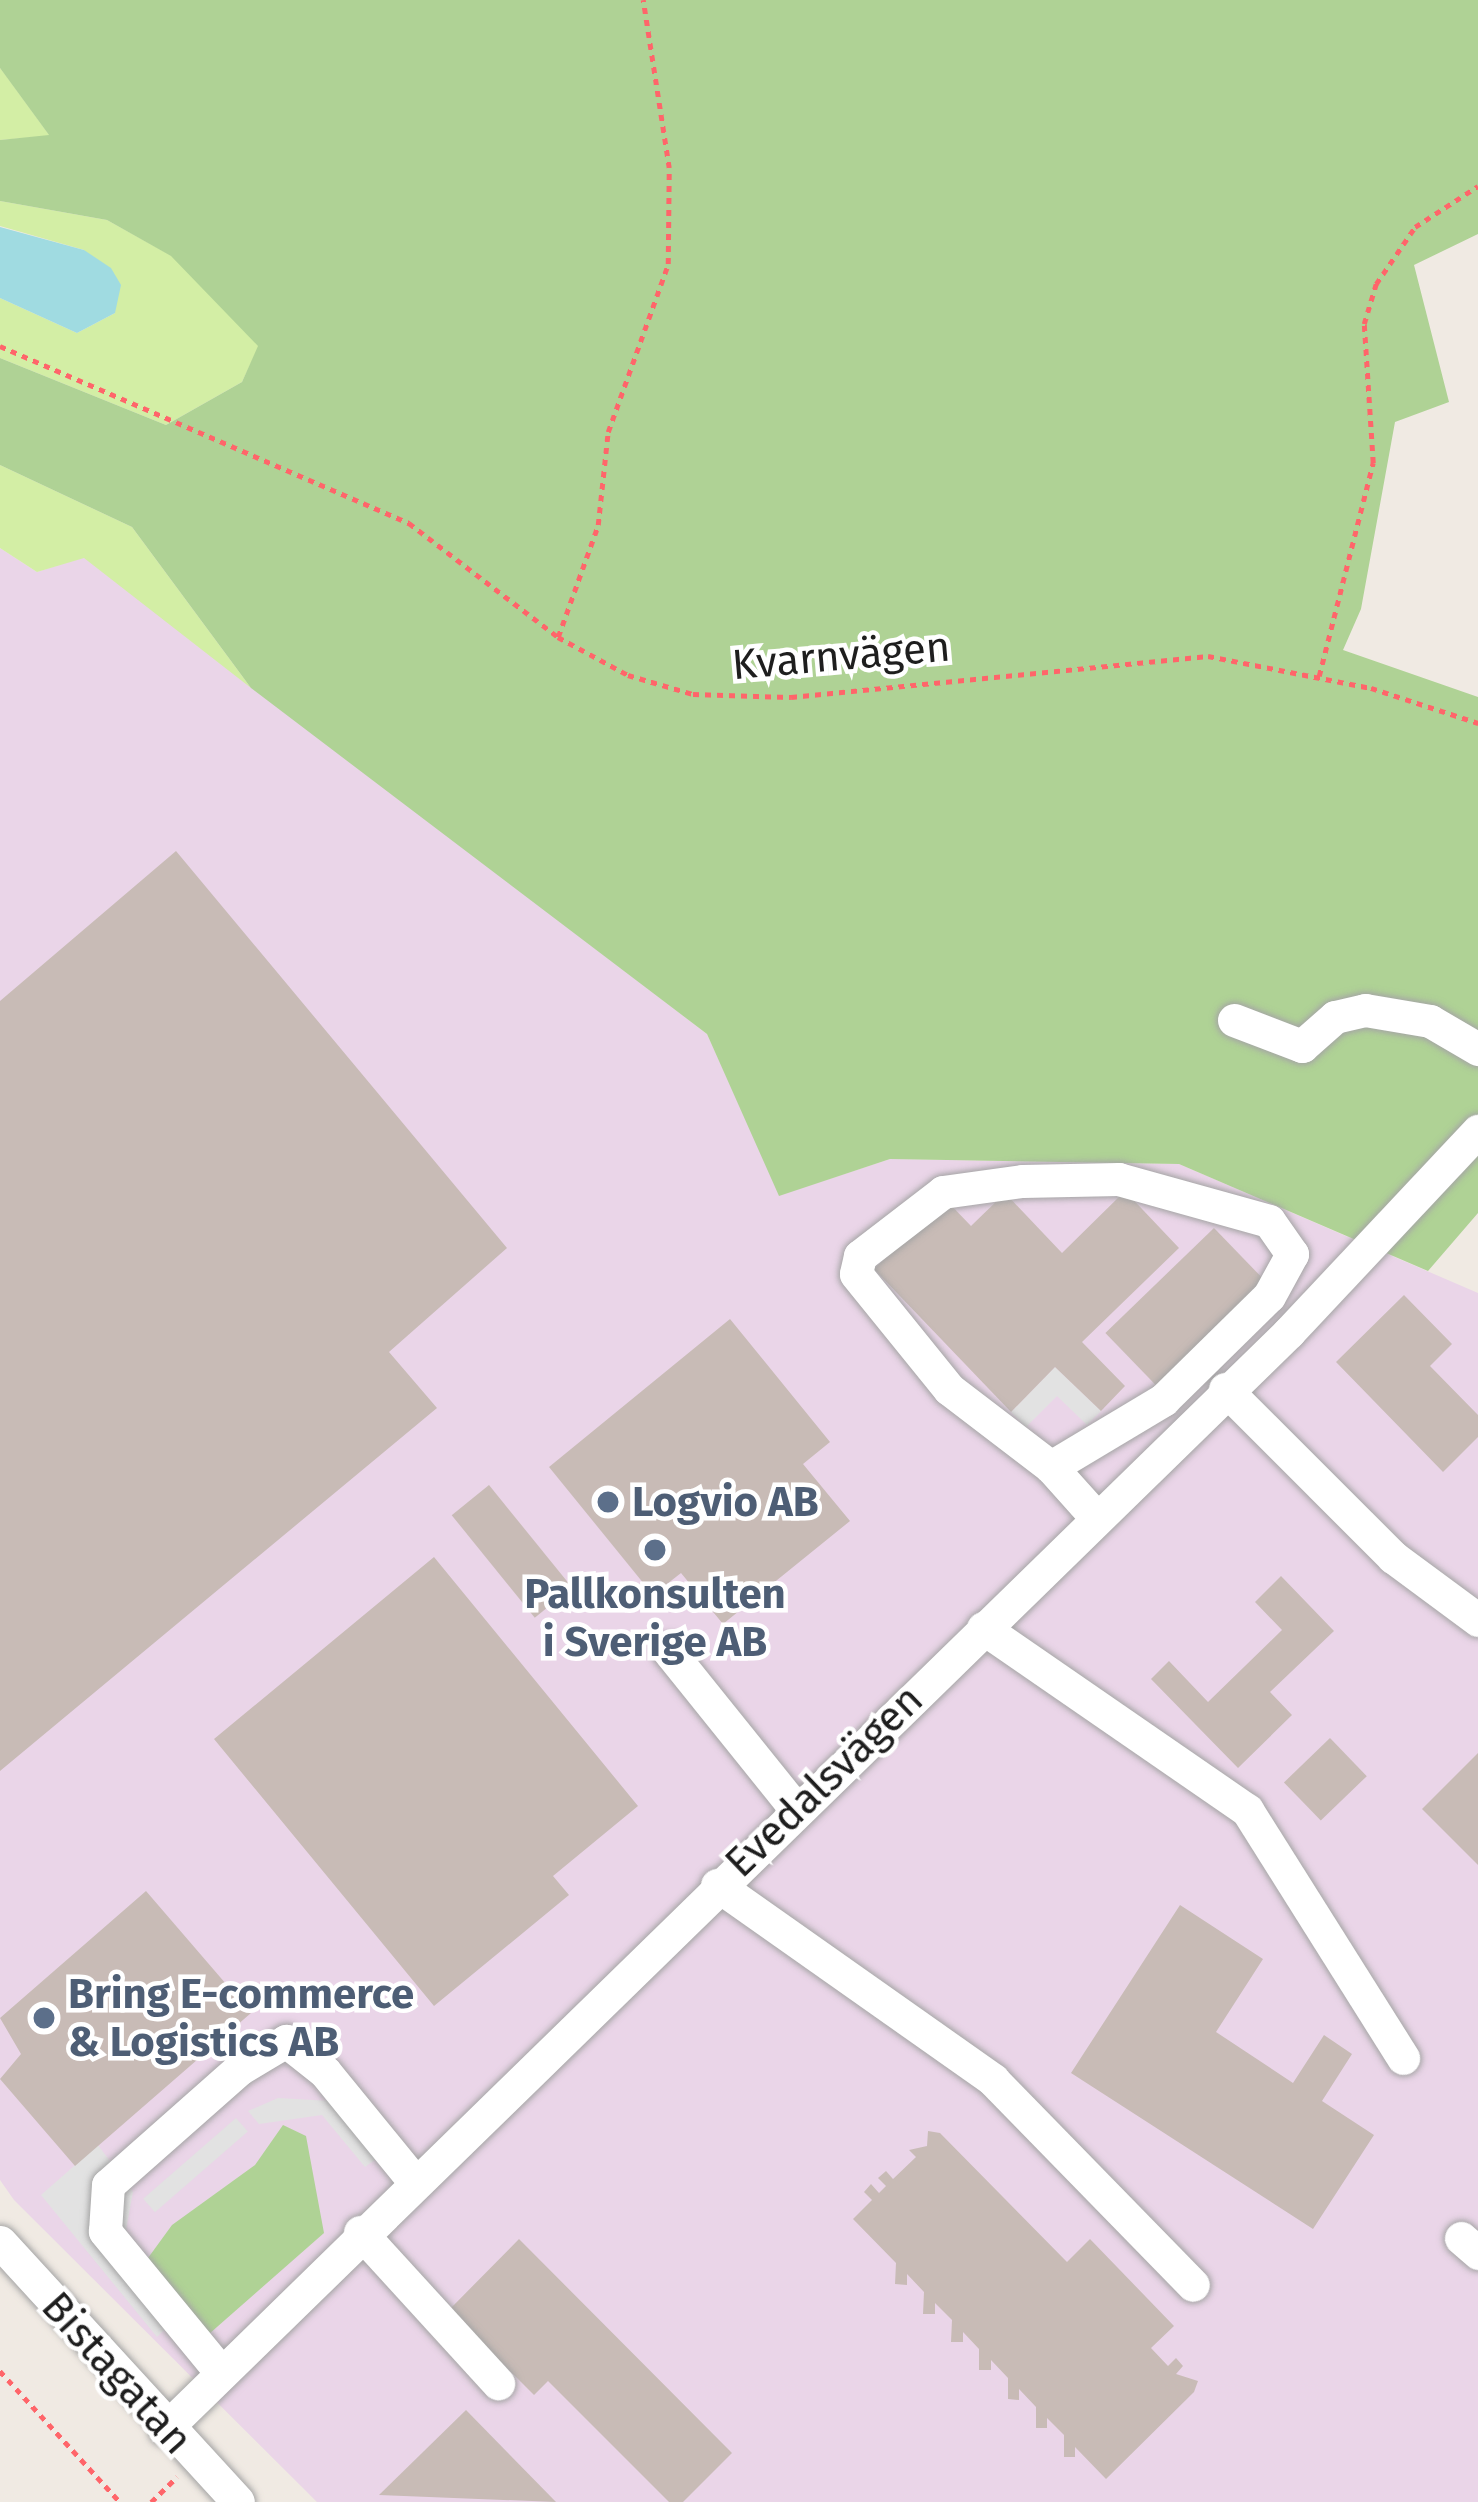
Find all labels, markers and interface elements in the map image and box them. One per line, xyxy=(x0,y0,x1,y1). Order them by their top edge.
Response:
street label: Kvarnvägen xyxy=(730,621,952,691)
place label: Logvio AB xyxy=(632,1477,819,1527)
marker: Logvio AB xyxy=(595,1489,621,1515)
marker: Pallkonsulten i Sverige AB xyxy=(642,1537,668,1563)
place label: Pallkonsulten i Sverige AB xyxy=(524,1569,786,1668)
street label: Evedalsvägen xyxy=(715,1674,933,1888)
place label: Bring E-commerce & Logistics AB xyxy=(68,1969,414,2068)
marker: Bring E-commerce & Logistics AB xyxy=(31,2005,57,2031)
street label: Bistagatan xyxy=(31,2282,203,2464)

